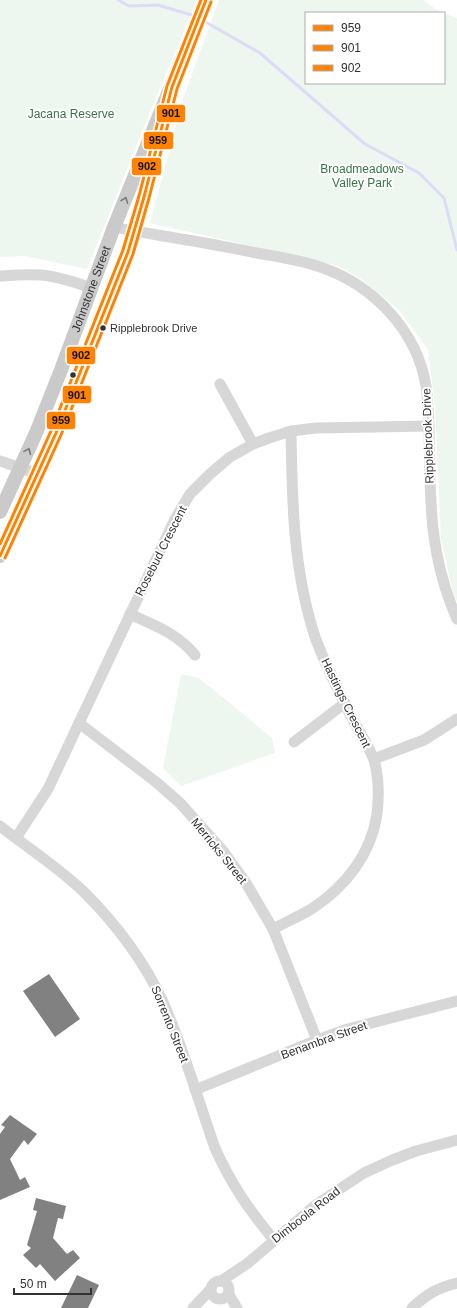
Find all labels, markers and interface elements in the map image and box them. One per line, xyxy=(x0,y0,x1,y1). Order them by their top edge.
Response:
legend xyxy=(305,12,445,84)
text: 959 xyxy=(341,21,361,35)
text: 901 xyxy=(341,41,361,55)
text: 902 xyxy=(341,61,361,75)
line badge: 901 xyxy=(156,104,186,123)
park label: Jacana Reserve xyxy=(28,107,115,121)
text: 901 xyxy=(162,107,180,119)
line badge: 959 xyxy=(143,131,174,150)
text: 959 xyxy=(149,134,167,146)
line badge: 902 xyxy=(131,157,162,176)
text: 902 xyxy=(138,160,156,172)
park label: Broadmeadows Valley Park xyxy=(320,162,404,190)
one-way arrow xyxy=(121,196,129,203)
street label: Johnstone Street xyxy=(69,243,114,334)
place label: Ripplebrook Drive xyxy=(110,322,197,334)
marker: Ripplebrook Drive xyxy=(98,323,108,333)
line badge: 902 xyxy=(66,346,96,365)
text: 902 xyxy=(72,349,90,361)
unlabelled marker xyxy=(68,370,78,380)
line badge: 901 xyxy=(62,385,92,404)
street label: Ripplebrook Drive xyxy=(419,388,437,484)
text: 901 xyxy=(68,389,86,401)
line badge: 959 xyxy=(46,411,76,430)
text: 959 xyxy=(52,414,70,426)
one-way arrow xyxy=(23,448,31,455)
street label: Rosebud Crescent xyxy=(132,503,190,598)
street label: Hastings Crescent xyxy=(318,656,374,751)
street label: Merricks Street xyxy=(188,815,250,887)
street label: Sorrento Street xyxy=(148,984,192,1065)
street label: Benambra Street xyxy=(279,1018,370,1062)
street label: Dimboola Road xyxy=(269,1184,343,1246)
scale bar xyxy=(14,1270,91,1296)
text: 50 m xyxy=(20,1277,47,1291)

